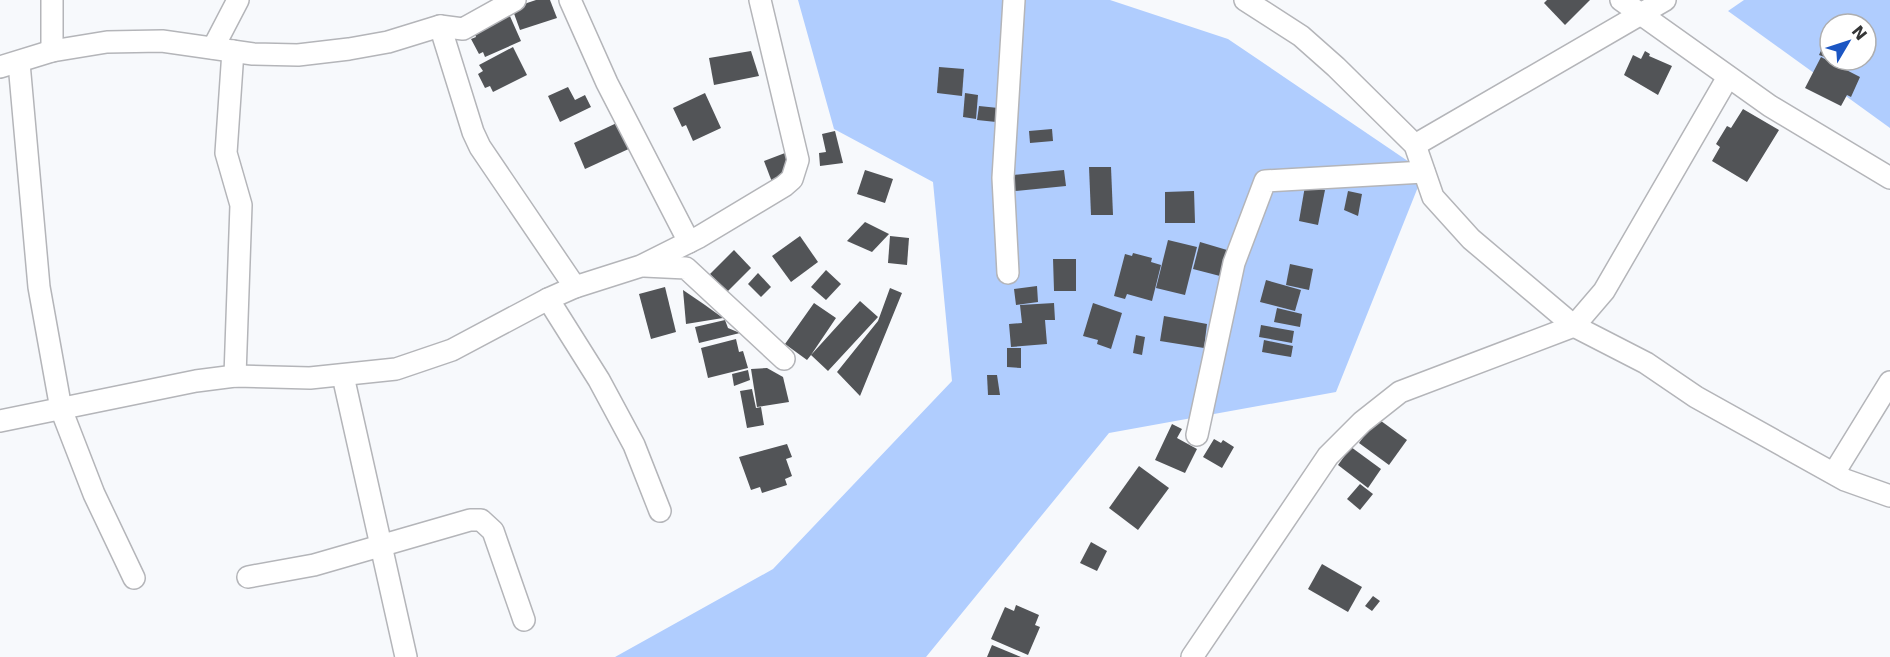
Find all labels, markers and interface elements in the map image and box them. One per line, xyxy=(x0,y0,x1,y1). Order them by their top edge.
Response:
north arrow xyxy=(1818,12,1878,72)
text: N xyxy=(1848,22,1871,44)

